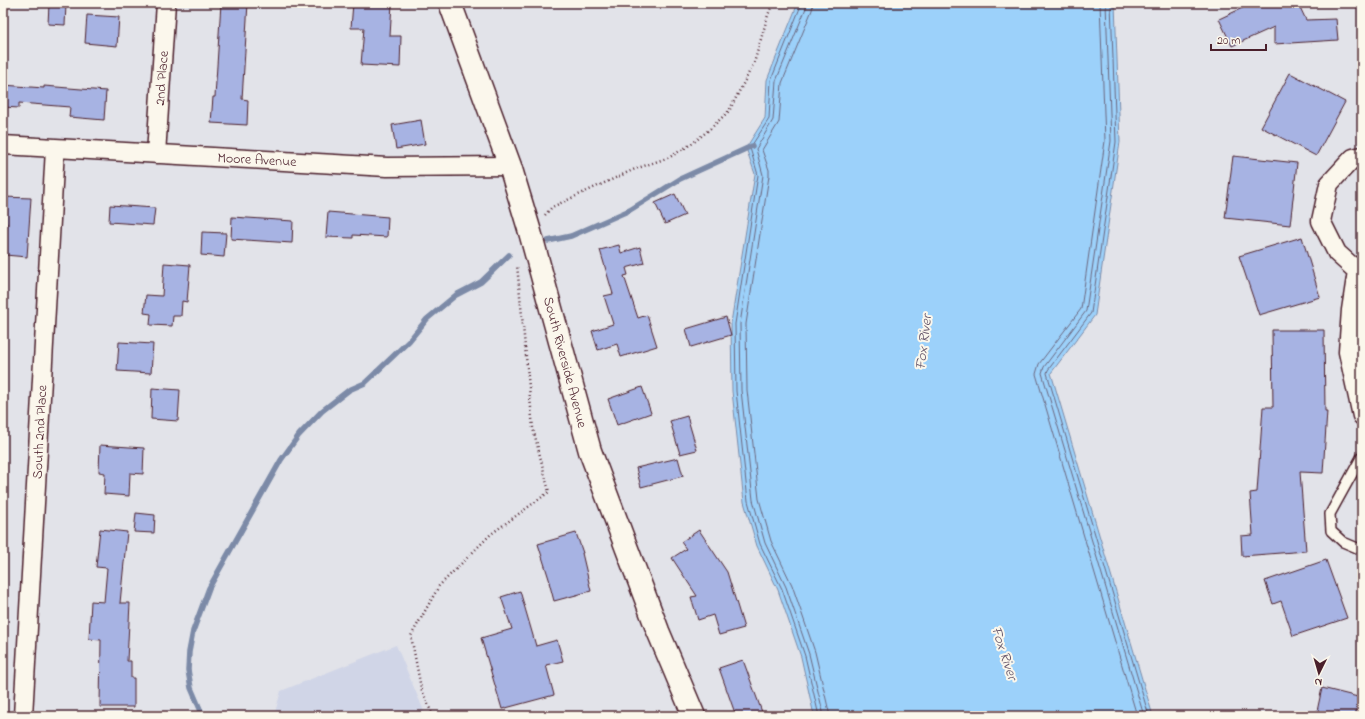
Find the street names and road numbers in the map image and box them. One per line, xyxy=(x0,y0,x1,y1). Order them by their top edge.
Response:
street label: 2nd Place xyxy=(150,49,175,106)
street label: Moore Avenue xyxy=(217,148,298,173)
street label: South Riverside Avenue xyxy=(537,295,592,431)
street label: South 2nd Place xyxy=(28,384,53,480)

